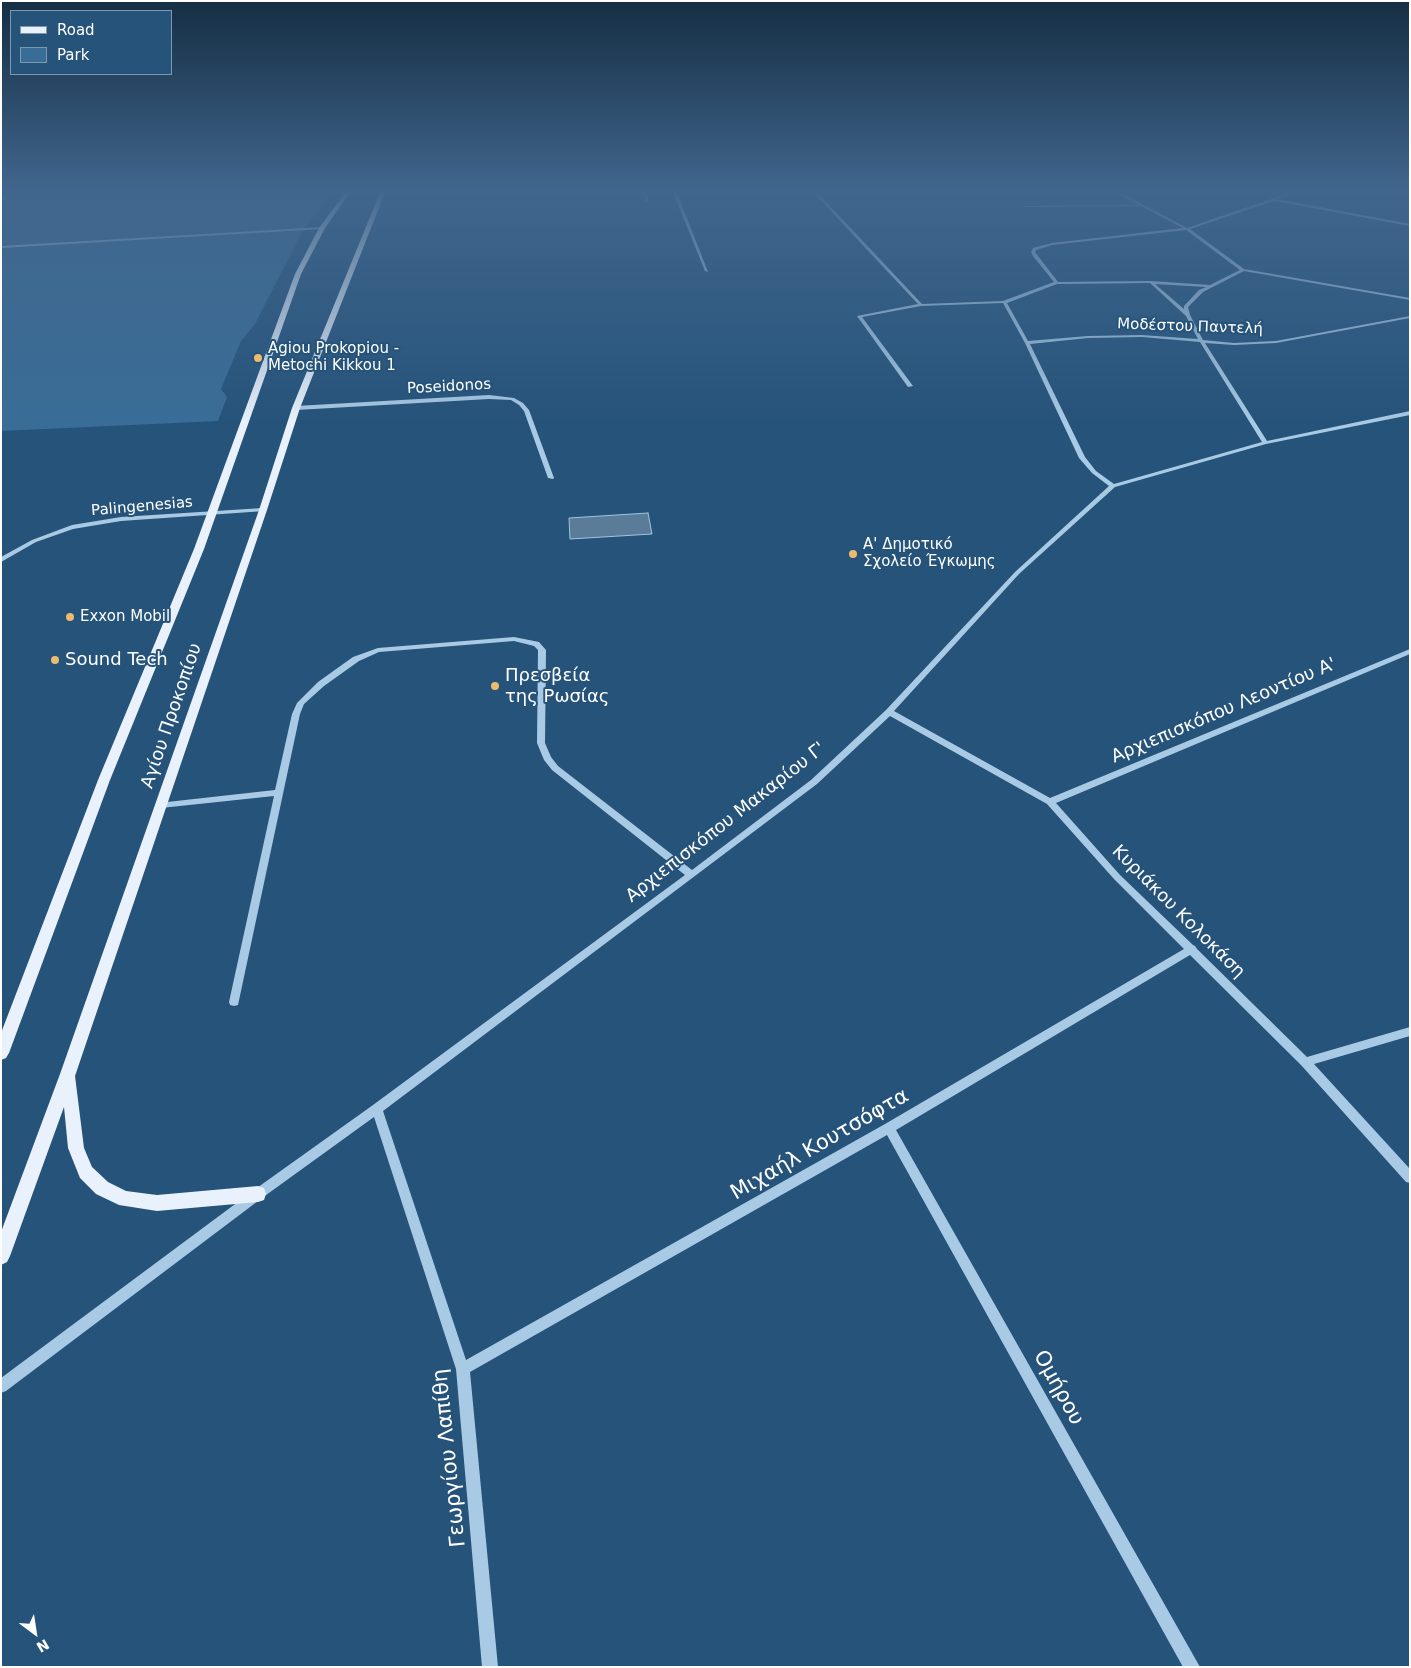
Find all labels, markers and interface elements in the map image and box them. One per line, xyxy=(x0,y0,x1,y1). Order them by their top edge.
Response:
legend xyxy=(10,10,172,75)
text: Road xyxy=(57,21,95,39)
text: Park xyxy=(57,46,89,64)
street label: Μοδέστου Παντελή xyxy=(1117,315,1263,339)
place label: Agiou Prokopiou - Metochi Kikkou 1 xyxy=(268,340,399,375)
marker: Agiou Prokopiou - Metochi Kikkou 1 xyxy=(252,352,264,364)
street label: Poseidonos xyxy=(407,376,491,398)
street label: Palingenesias xyxy=(90,494,194,520)
place label: Α' Δημοτικό Σχολείο Έγκωμης xyxy=(863,536,996,571)
marker: Α' Δημοτικό Σχολείο Έγκωμης xyxy=(847,548,859,560)
place label: Exxon Mobil xyxy=(80,608,170,626)
marker: Exxon Mobil xyxy=(64,611,76,623)
street label: Αγίου Προκοπίου xyxy=(137,641,207,791)
place label: Sound Tech xyxy=(65,649,168,671)
marker: Sound Tech xyxy=(49,654,61,666)
street label: Αρχιεπισκόπου Λεοντίου Α' xyxy=(1108,654,1340,768)
place label: Πρεσβεία της Ρωσίας xyxy=(505,665,609,708)
marker: Πρεσβεία της Ρωσίας xyxy=(489,680,501,692)
street label: Αρχιεπισκόπου Μακαρίου Γ' xyxy=(622,738,830,908)
street label: Κυριάκου Κολοκάση xyxy=(1107,841,1249,983)
street label: Μιχαήλ Κουτσόφτα xyxy=(726,1084,914,1206)
street label: Ομήρου xyxy=(1027,1346,1089,1430)
street label: Γεωργίου Λαπίθη xyxy=(428,1368,472,1548)
north arrow xyxy=(10,1608,60,1658)
text: N xyxy=(34,1636,52,1656)

